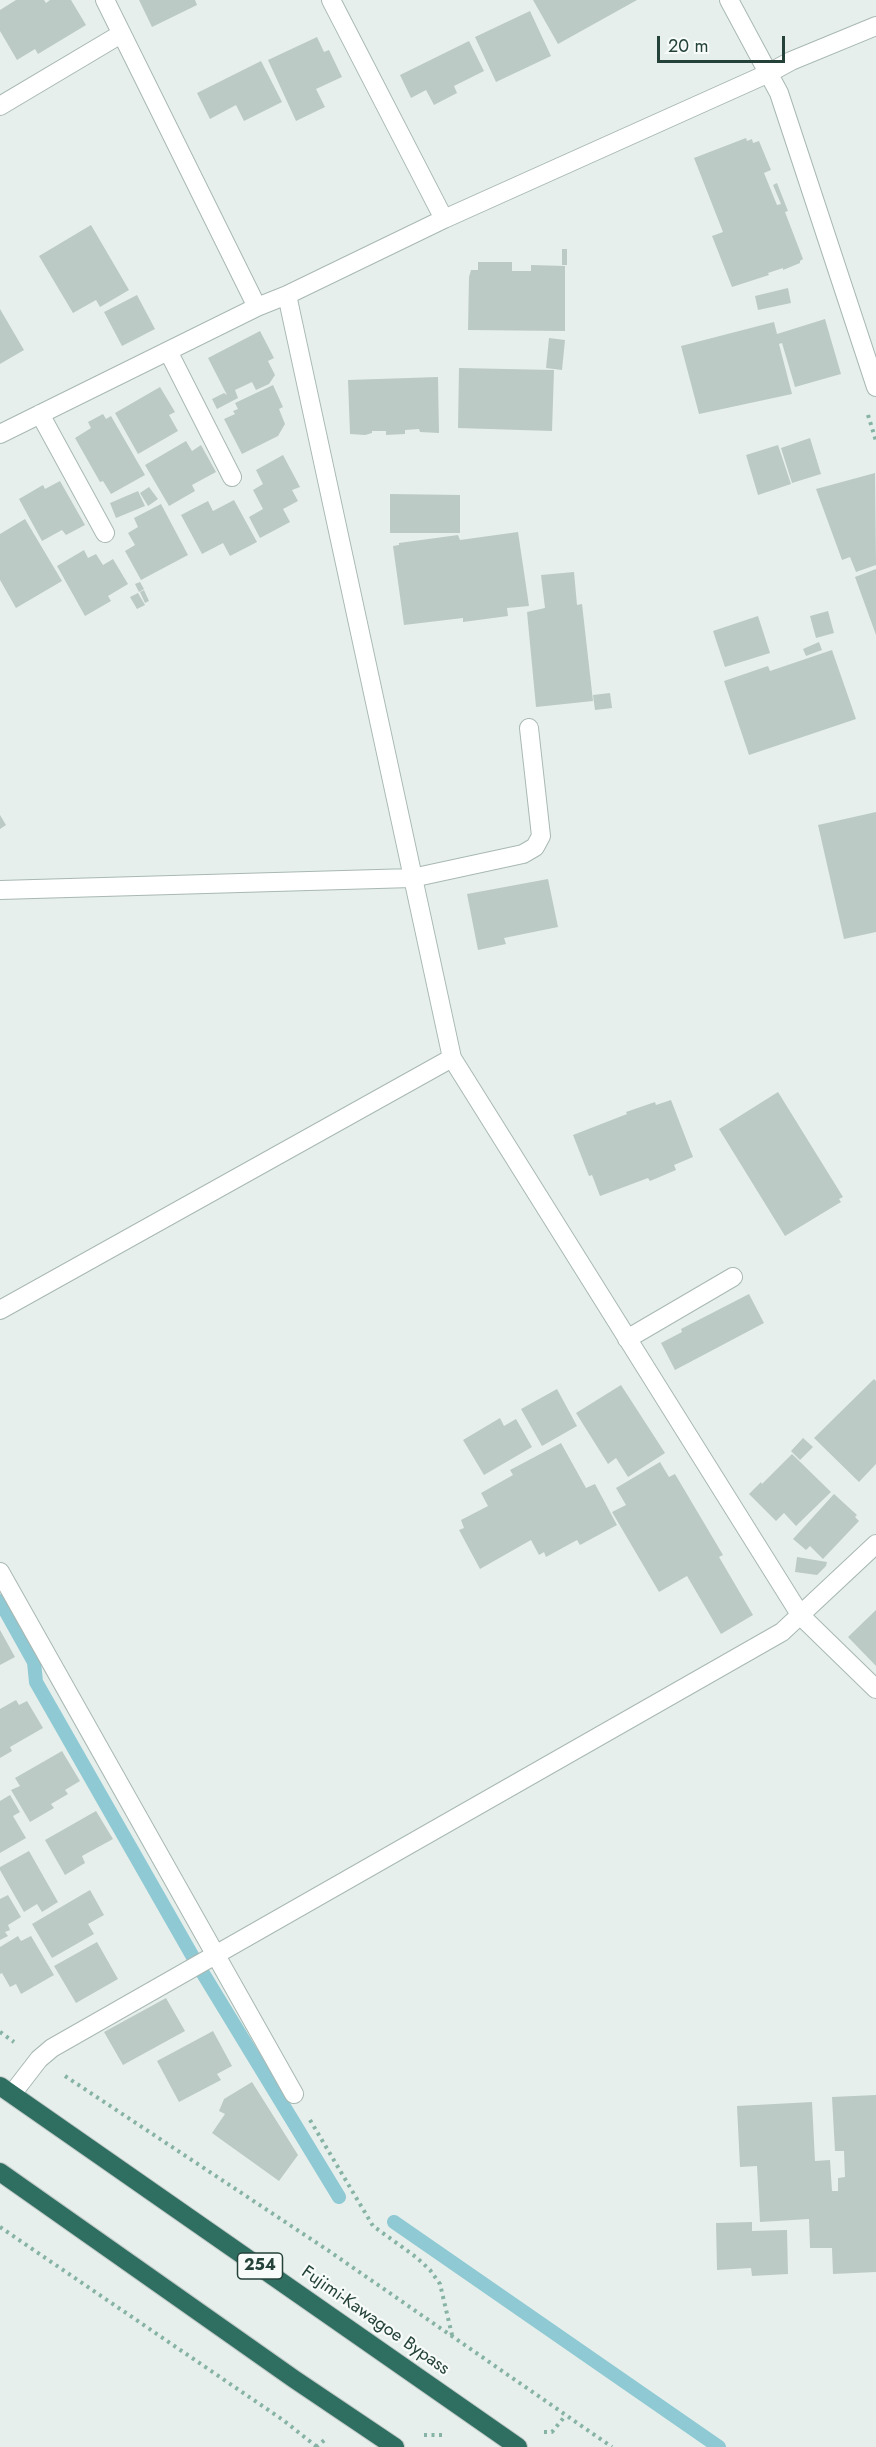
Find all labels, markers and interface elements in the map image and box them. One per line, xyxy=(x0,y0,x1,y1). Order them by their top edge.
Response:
scale bar xyxy=(660,24,788,62)
text: 20 m xyxy=(668,33,708,59)
road number: 254 xyxy=(238,2253,282,2279)
street label: Fujimi-Kawagoe Bypass xyxy=(297,2262,453,2380)

